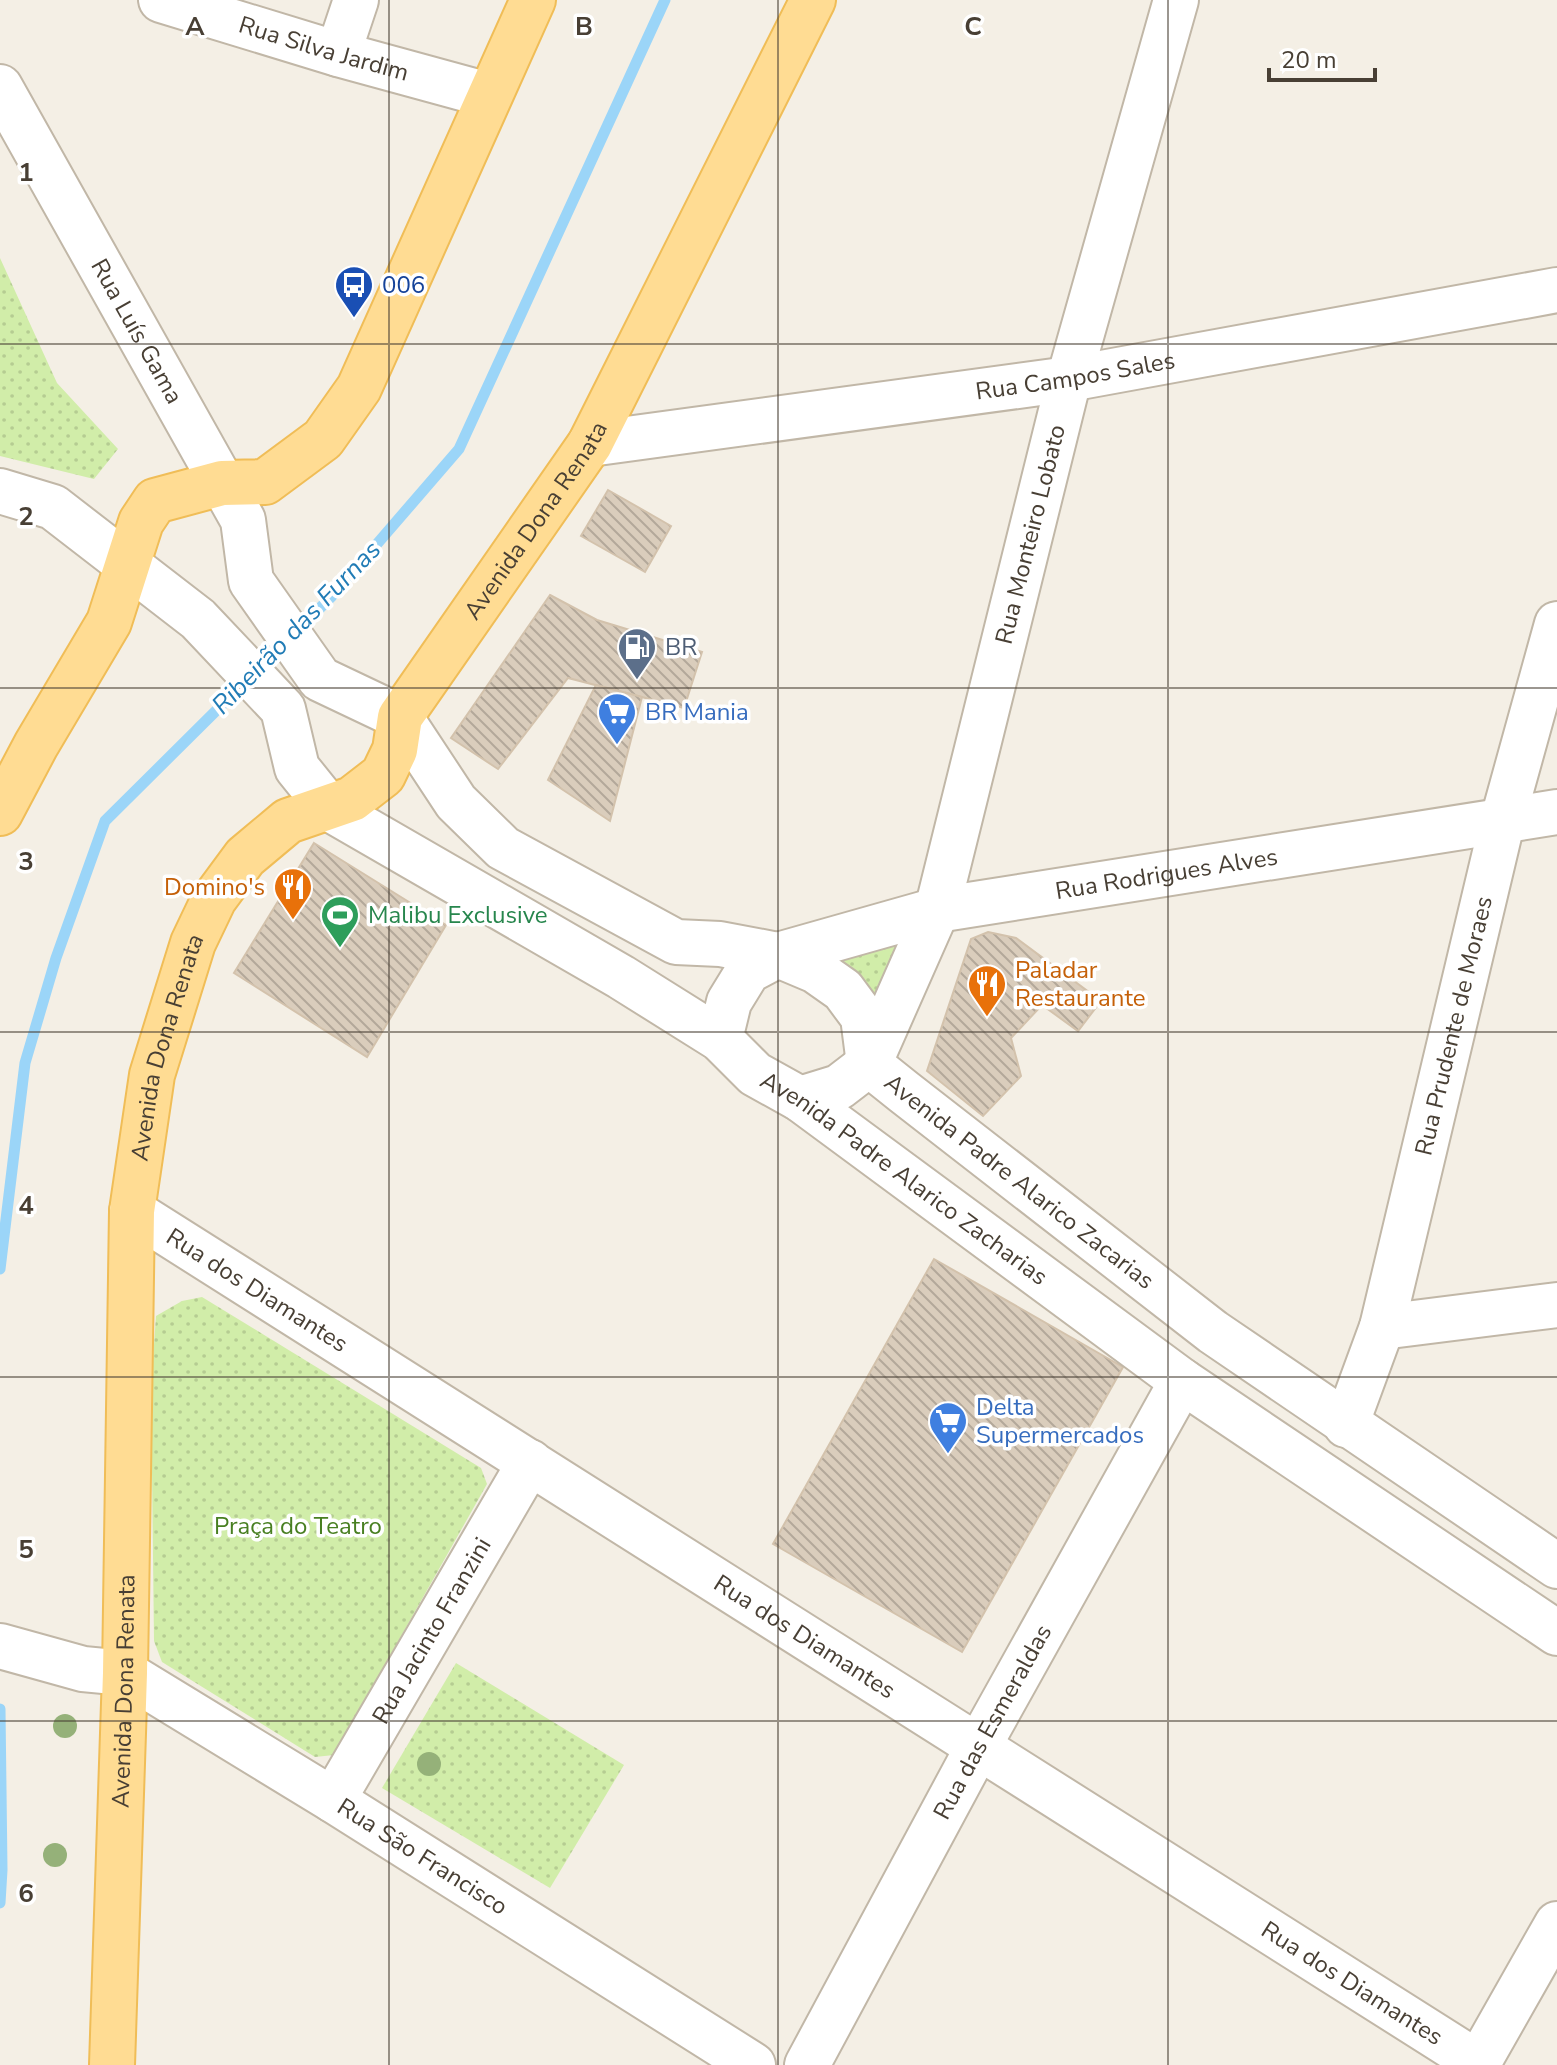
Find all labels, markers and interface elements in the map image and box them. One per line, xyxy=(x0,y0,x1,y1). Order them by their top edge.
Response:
text: A xyxy=(185,9,205,44)
street label: Rua Silva Jardim xyxy=(235,9,412,89)
text: B xyxy=(575,9,593,44)
text: C xyxy=(964,9,982,44)
scale bar xyxy=(1269,32,1375,82)
text: 20 m xyxy=(1281,44,1337,76)
text: 1 xyxy=(18,155,34,190)
street label: Rua Luís Gama xyxy=(84,253,190,409)
bus stop icon: 006 xyxy=(333,264,375,319)
place label: 006 xyxy=(382,269,425,301)
street label: Rua Campos Sales xyxy=(974,344,1177,408)
street label: Avenida Dona Renata xyxy=(457,416,615,626)
street label: Rua Monteiro Lobato xyxy=(988,421,1073,648)
text: 2 xyxy=(18,499,34,534)
water label: Ribeirão das Furnas xyxy=(204,533,389,722)
fuel station icon: BR xyxy=(616,626,658,681)
place label: BR xyxy=(665,631,697,663)
supermarket icon: BR Mania xyxy=(596,691,638,746)
place label: BR Mania xyxy=(645,696,749,728)
street label: Rua Rodrigues Alves xyxy=(1053,840,1280,907)
text: 3 xyxy=(18,844,34,879)
restaurant icon: Domino's xyxy=(272,866,314,921)
place label: Domino's xyxy=(164,871,265,903)
street label: Rua Prudente de Moraes xyxy=(1407,893,1500,1159)
sports icon: Malibu Exclusive xyxy=(319,894,361,949)
place label: Malibu Exclusive xyxy=(368,899,548,931)
street label: Avenida Dona Renata xyxy=(124,928,211,1163)
place label: Paladar Restaurante xyxy=(1015,954,1145,1014)
restaurant icon: Paladar Restaurante xyxy=(966,963,1008,1018)
street label: Avenida Padre Alarico Zacharias xyxy=(755,1064,1054,1293)
street label: Avenida Padre Alarico Zacarias xyxy=(878,1067,1161,1296)
text: 4 xyxy=(18,1188,34,1223)
street label: Rua dos Diamantes xyxy=(160,1221,354,1360)
place label: Delta Supermercados xyxy=(976,1391,1144,1451)
supermarket icon: Delta Supermercados xyxy=(927,1400,969,1455)
park label: Praça do Teatro xyxy=(214,1510,382,1542)
text: 5 xyxy=(18,1532,34,1567)
street label: Rua Jacinto Franzini xyxy=(365,1532,499,1730)
street label: Rua dos Diamantes xyxy=(708,1567,902,1706)
street label: Avenida Dona Renata xyxy=(105,1574,142,1809)
street label: Rua das Esmeraldas xyxy=(926,1619,1059,1825)
street label: Rua São Francisco xyxy=(331,1791,514,1922)
text: 6 xyxy=(18,1876,34,1911)
street label: Rua dos Diamantes xyxy=(1255,1914,1449,2053)

